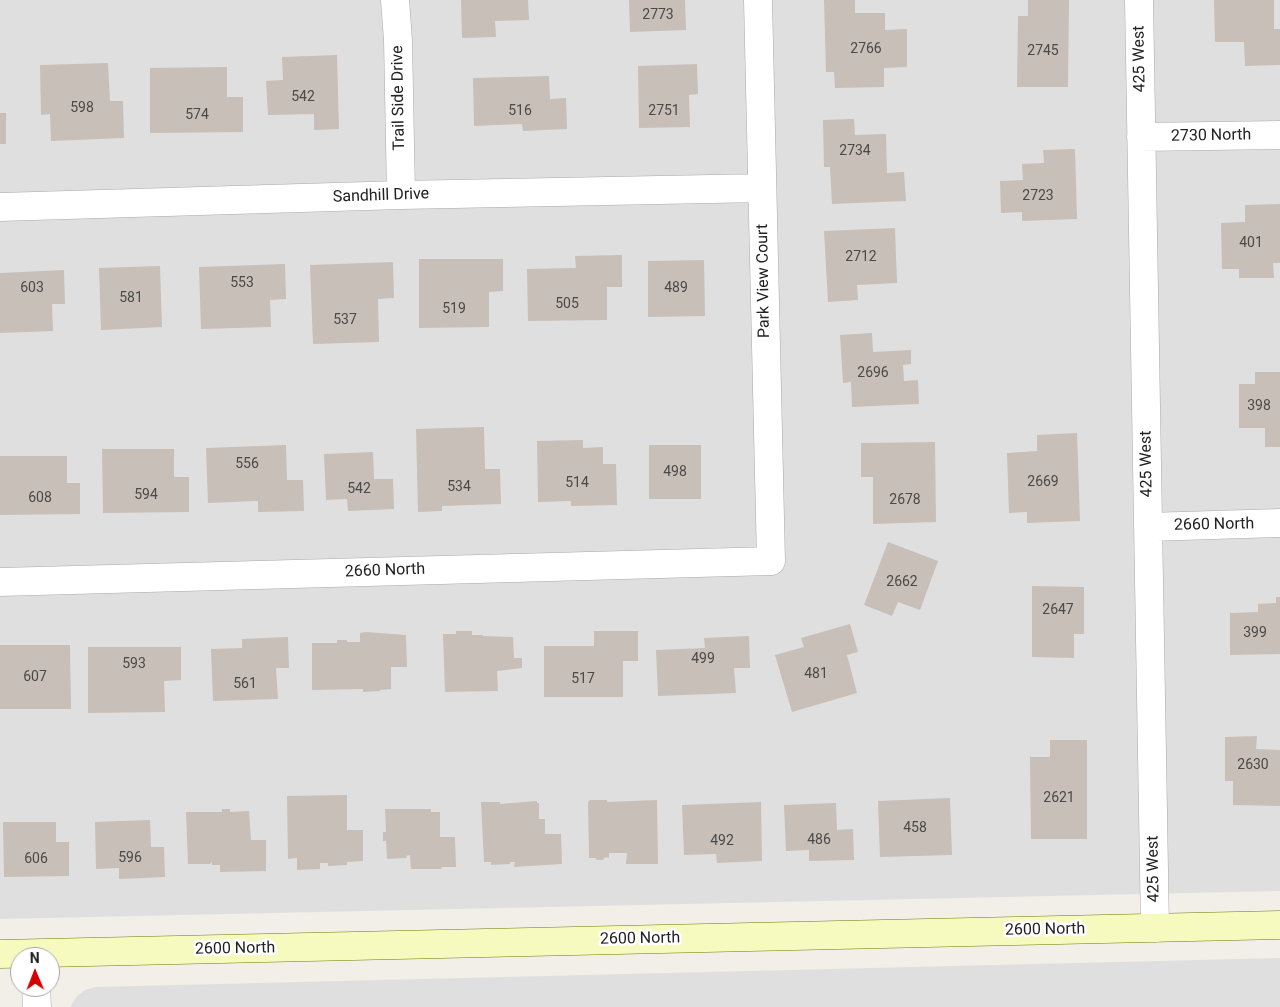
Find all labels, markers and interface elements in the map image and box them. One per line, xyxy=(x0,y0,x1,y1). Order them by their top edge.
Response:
house number: 2773 xyxy=(642,7,674,23)
street label: 425 West xyxy=(1130,25,1150,93)
house number: 2766 xyxy=(850,41,882,57)
house number: 2745 xyxy=(1027,43,1059,59)
street label: Trail Side Drive xyxy=(388,45,410,151)
house number: 542 xyxy=(291,89,315,105)
house number: 598 xyxy=(70,100,94,116)
house number: 516 xyxy=(508,103,532,119)
house number: 2751 xyxy=(648,103,680,119)
house number: 574 xyxy=(185,107,209,123)
street label: 2730 North xyxy=(1171,126,1251,146)
house number: 2734 xyxy=(839,143,871,159)
street label: Sandhill Drive xyxy=(332,185,430,207)
house number: 2723 xyxy=(1022,188,1054,204)
street label: Park View Court xyxy=(753,224,775,338)
house number: 401 xyxy=(1239,235,1263,251)
house number: 2712 xyxy=(845,249,877,265)
house number: 553 xyxy=(230,275,254,291)
house number: 603 xyxy=(20,280,44,296)
house number: 489 xyxy=(664,280,688,296)
house number: 581 xyxy=(119,290,143,306)
house number: 505 xyxy=(555,296,579,312)
house number: 519 xyxy=(442,301,466,317)
house number: 537 xyxy=(333,312,357,328)
house number: 2696 xyxy=(857,365,889,381)
house number: 398 xyxy=(1247,398,1271,414)
street label: 425 West xyxy=(1137,430,1157,498)
house number: 556 xyxy=(235,456,259,472)
house number: 498 xyxy=(663,464,687,480)
house number: 2669 xyxy=(1027,474,1059,490)
house number: 514 xyxy=(565,475,589,491)
house number: 534 xyxy=(447,479,471,495)
house number: 542 xyxy=(347,481,371,497)
house number: 594 xyxy=(134,487,158,503)
house number: 608 xyxy=(28,490,52,506)
house number: 2678 xyxy=(889,492,921,508)
street label: 2660 North xyxy=(1174,515,1254,535)
street label: 2660 North xyxy=(345,560,425,582)
house number: 2662 xyxy=(886,574,918,590)
house number: 2647 xyxy=(1042,602,1074,618)
house number: 399 xyxy=(1243,625,1267,641)
house number: 499 xyxy=(691,651,715,667)
house number: 593 xyxy=(122,656,146,672)
house number: 481 xyxy=(804,666,828,682)
house number: 607 xyxy=(23,669,47,685)
house number: 517 xyxy=(571,671,595,687)
house number: 561 xyxy=(233,676,257,692)
house number: 2630 xyxy=(1237,757,1269,773)
house number: 2621 xyxy=(1043,790,1075,806)
house number: 458 xyxy=(903,820,927,836)
house number: 486 xyxy=(807,832,831,848)
house number: 492 xyxy=(710,833,734,849)
street label: 425 West xyxy=(1144,835,1164,903)
house number: 596 xyxy=(118,850,142,866)
house number: 606 xyxy=(24,851,48,867)
street label: 2600 North xyxy=(1005,920,1085,940)
street label: 2600 North xyxy=(600,929,680,949)
street label: 2600 North xyxy=(195,939,275,959)
north arrow xyxy=(10,947,60,997)
text: N xyxy=(30,950,40,966)

